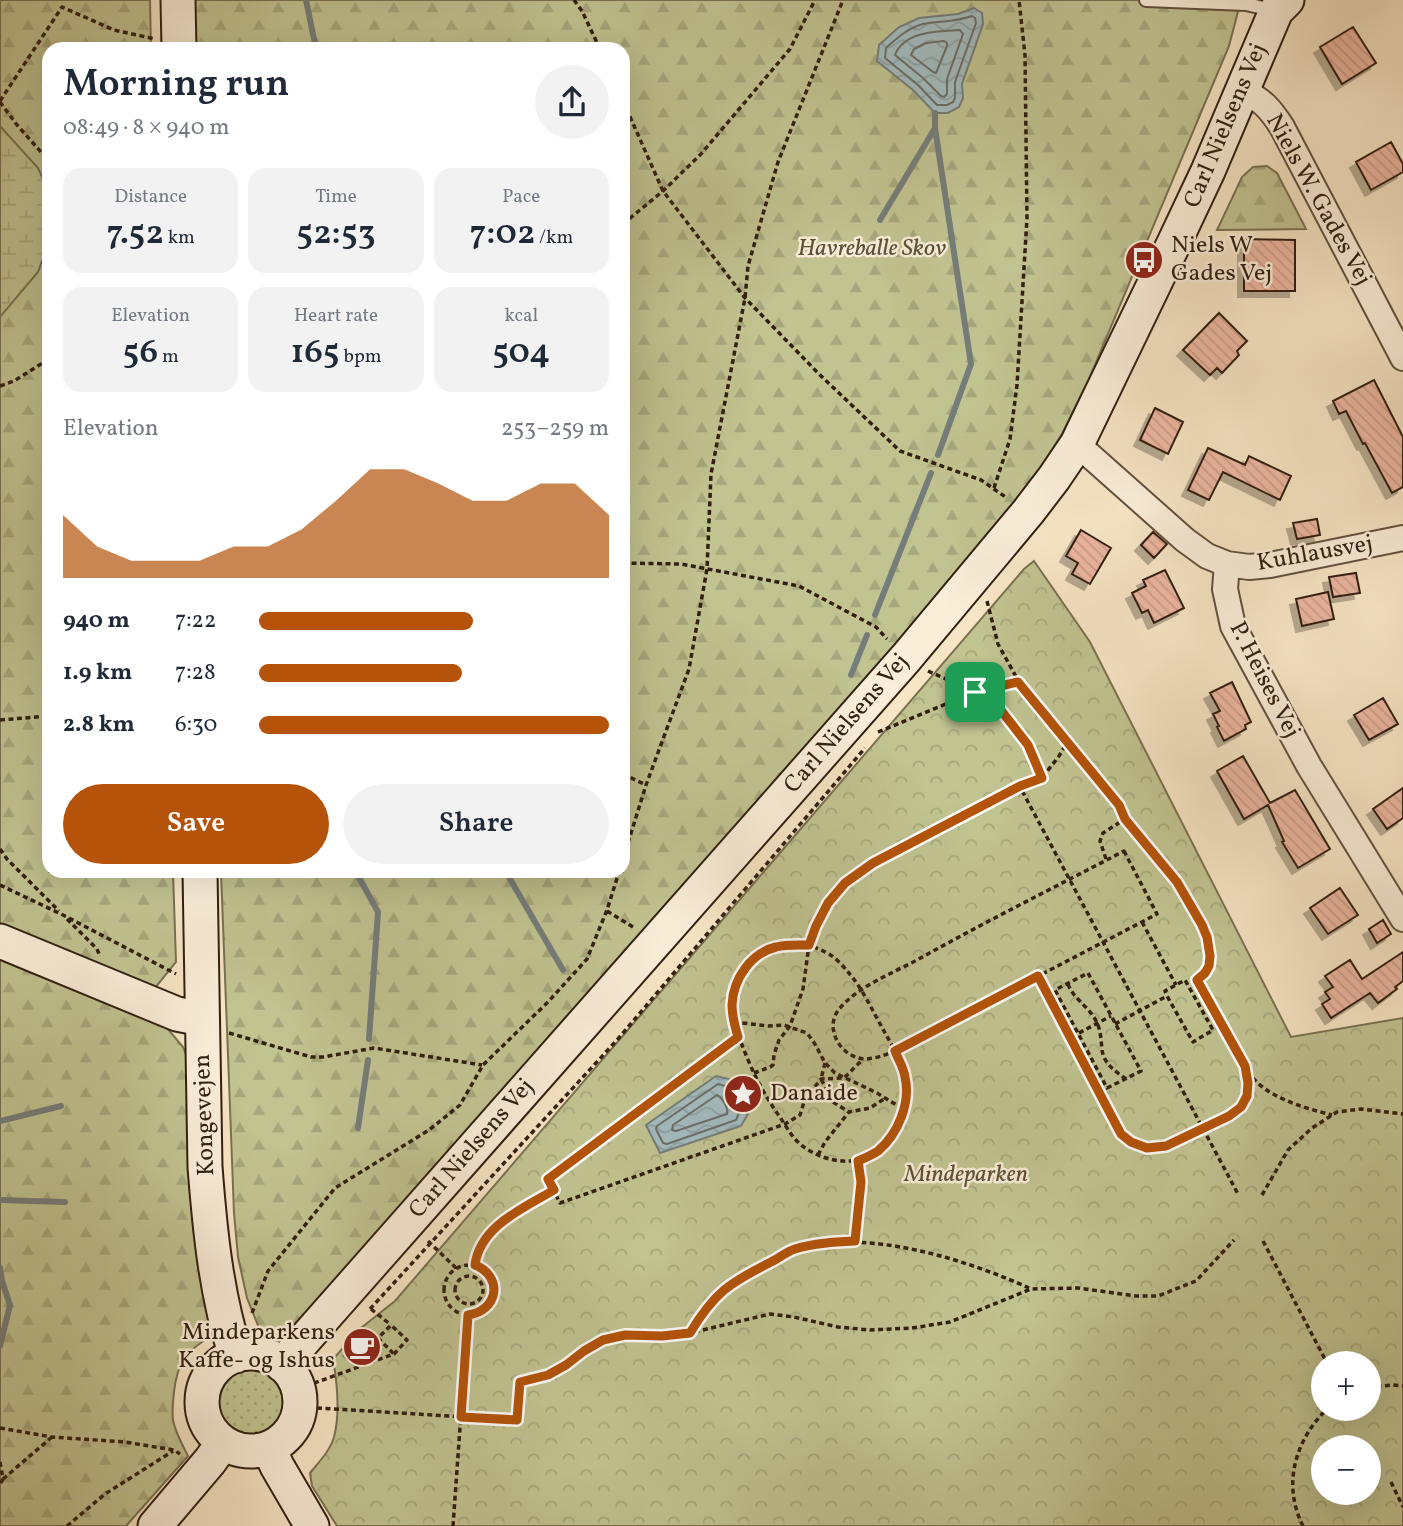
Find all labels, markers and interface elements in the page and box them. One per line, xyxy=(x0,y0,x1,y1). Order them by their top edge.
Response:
street label: Carl Nielsens Vej xyxy=(1176,38,1276,214)
text: Morning run xyxy=(63,59,289,112)
button: share xyxy=(535,65,609,139)
street label: Niels W. Gades Vej xyxy=(1257,108,1379,292)
text: 08:49 · 8 × 940 m xyxy=(63,112,230,144)
text: Distance xyxy=(114,184,187,210)
text: Time xyxy=(315,184,357,210)
text: Pace xyxy=(502,184,540,210)
text: 7.52 xyxy=(106,210,164,258)
text: 52:53 xyxy=(296,210,376,258)
text: 7:02 xyxy=(469,210,535,258)
text: km xyxy=(164,225,195,251)
text: /km xyxy=(535,225,573,251)
place label: Niels W Gades Vej xyxy=(1171,229,1272,291)
park label: Havreballe Skov xyxy=(798,232,946,266)
bus stop icon: Niels W Gades Vej xyxy=(1123,239,1165,281)
text: Elevation xyxy=(111,303,190,329)
text: Heart rate xyxy=(294,303,378,329)
text: kcal xyxy=(504,303,538,329)
text: 56 xyxy=(123,329,158,377)
text: 165 xyxy=(290,329,340,377)
text: 504 xyxy=(492,329,550,377)
text: m xyxy=(158,344,179,370)
text: bpm xyxy=(340,344,382,370)
text: Elevation xyxy=(63,413,159,445)
text: 253–259 m xyxy=(501,413,609,445)
street label: Kuhlausvej xyxy=(1254,527,1376,581)
text: 940 m xyxy=(63,605,130,637)
text: 7:22 xyxy=(175,605,216,637)
street label: P. Heises Vej xyxy=(1220,616,1308,744)
street label: Carl Nielsens Vej xyxy=(776,646,918,802)
text: 1.9 km xyxy=(63,657,132,689)
text: 7:28 xyxy=(175,657,216,689)
pin xyxy=(945,662,1005,722)
icon: arrive xyxy=(956,673,994,711)
text: 2.8 km xyxy=(63,709,135,741)
text: 6:30 xyxy=(175,709,217,741)
button: Save xyxy=(63,784,329,864)
button: Share xyxy=(343,784,609,864)
street label: Kongevejen xyxy=(186,1053,224,1177)
street label: Carl Nielsens Vej xyxy=(401,1071,543,1227)
place icon: Danaide xyxy=(722,1073,764,1115)
place label: Danaide xyxy=(770,1077,858,1111)
park label: Mindeparken xyxy=(903,1158,1028,1192)
place label: Mindeparkens Kaffe- og Ishus xyxy=(178,1316,335,1378)
cafe icon: Mindeparkens Kaffe- og Ishus xyxy=(341,1326,383,1368)
map controls xyxy=(1311,1351,1381,1505)
button: + xyxy=(1311,1351,1381,1421)
button: − xyxy=(1311,1435,1381,1505)

